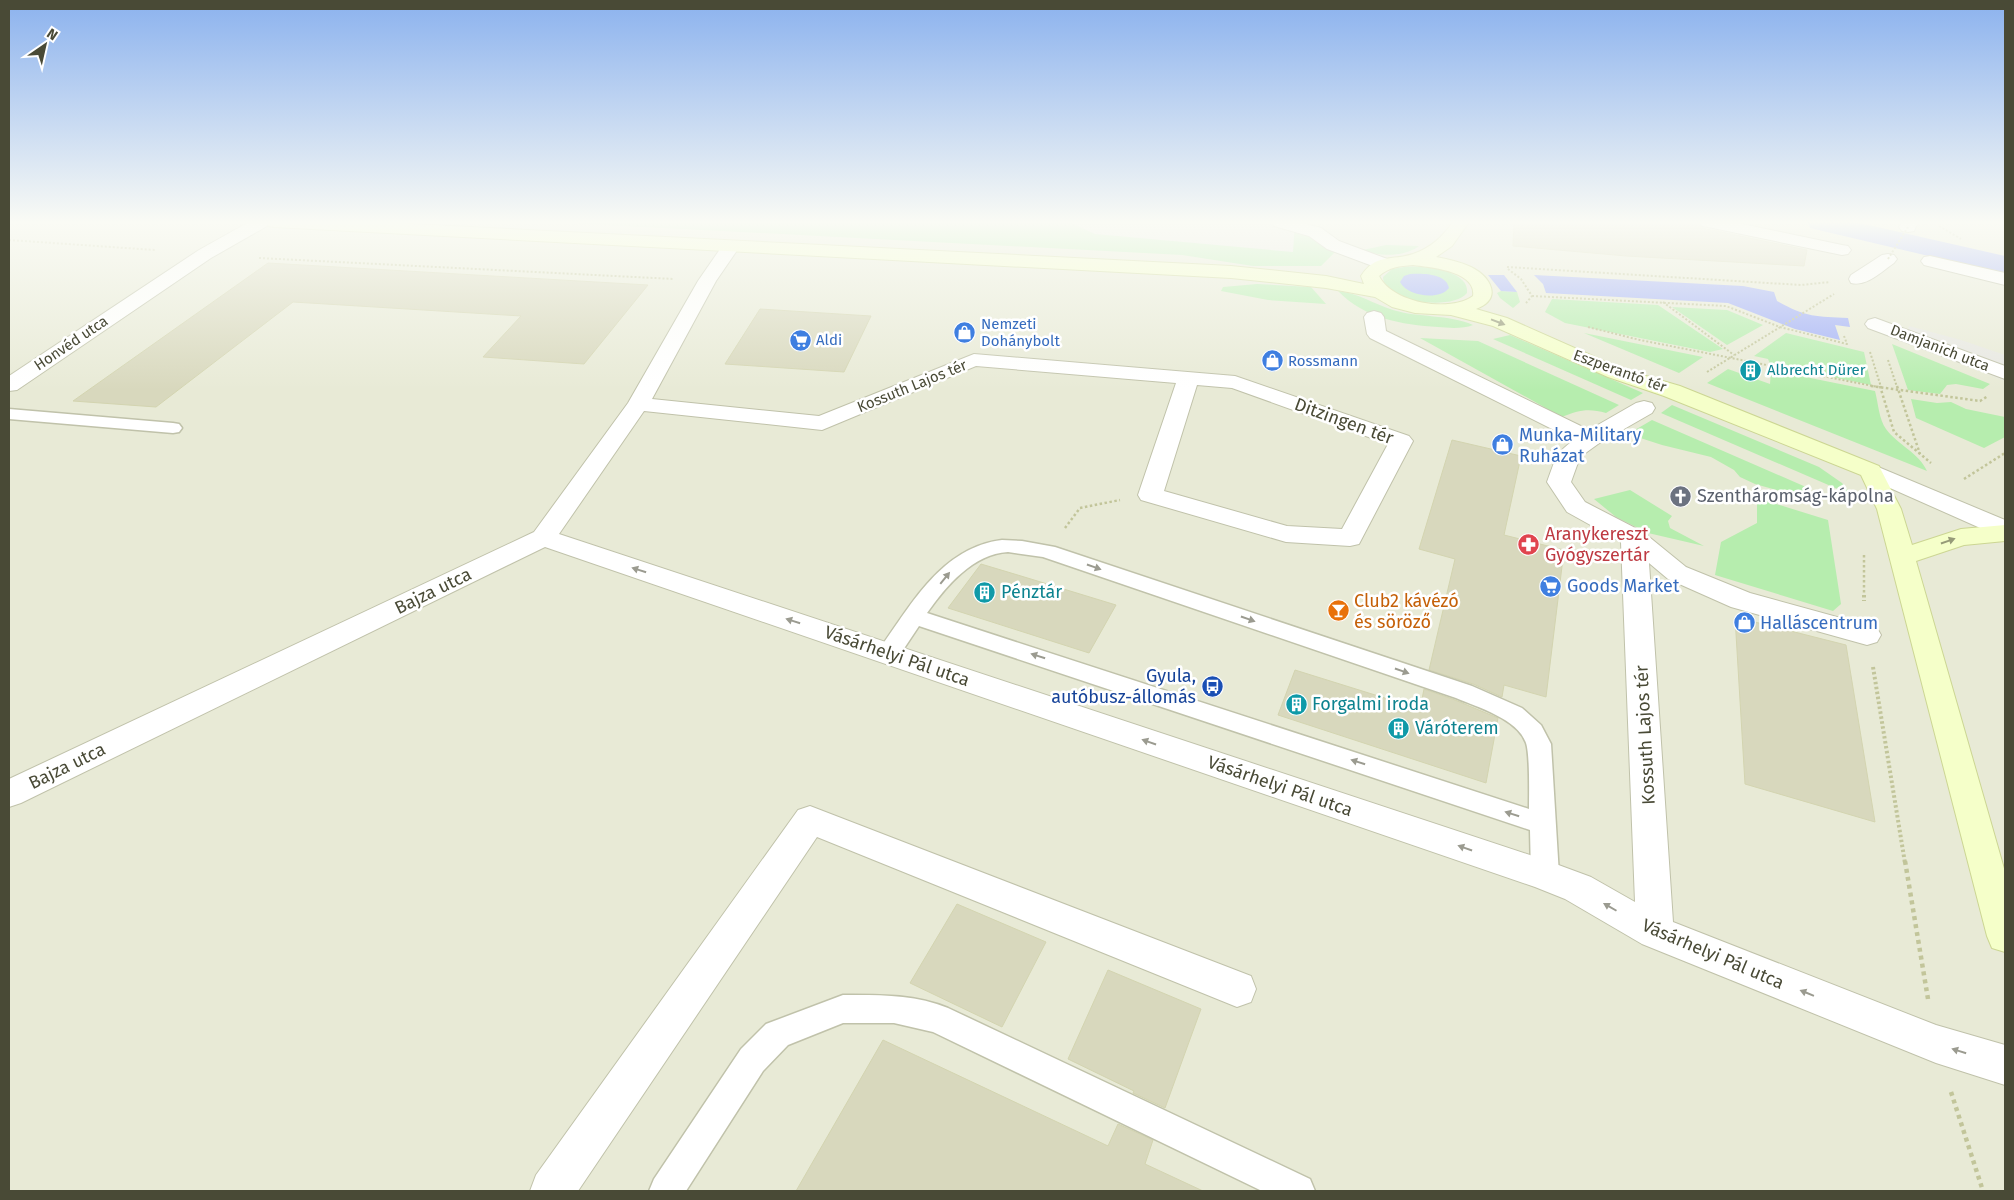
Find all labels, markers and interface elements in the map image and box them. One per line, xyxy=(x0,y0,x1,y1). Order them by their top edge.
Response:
north arrow xyxy=(20,20,70,70)
text: N xyxy=(43,25,61,44)
street label: Honvéd utca xyxy=(31,312,111,374)
place label: Nemzeti Dohánybolt xyxy=(981,315,1061,350)
one-way arrow xyxy=(1491,319,1506,326)
shop icon: Nemzeti Dohánybolt xyxy=(953,321,977,345)
street label: Damjanich utca xyxy=(1888,321,1992,375)
supermarket icon: Aldi xyxy=(788,328,812,352)
place label: Aldi xyxy=(816,331,842,349)
street label: Eszperantó tér xyxy=(1571,346,1669,396)
shop icon: Rossmann xyxy=(1260,349,1284,373)
place label: Rossmann xyxy=(1288,352,1358,370)
street label: Kossuth Lajos tér xyxy=(855,356,970,416)
building icon: Albrecht Dürer xyxy=(1739,358,1763,382)
place label: Albrecht Dürer xyxy=(1767,361,1866,379)
street label: Ditzingen tér xyxy=(1291,393,1397,449)
place label: Munka-Military Ruházat xyxy=(1519,424,1641,467)
shop icon: Munka-Military Ruházat xyxy=(1491,433,1515,457)
church icon: Szentháromság-kápolna xyxy=(1669,484,1693,508)
place label: Szentháromság-kápolna xyxy=(1697,485,1894,507)
place label: Aranykereszt Gyógyszertár xyxy=(1545,523,1650,566)
pharmacy icon: Aranykereszt Gyógyszertár xyxy=(1517,532,1541,556)
one-way arrow xyxy=(1941,537,1956,545)
street label: Bajza utca xyxy=(391,563,475,619)
one-way arrow xyxy=(1087,564,1102,572)
one-way arrow xyxy=(631,566,646,573)
one-way arrow xyxy=(939,572,950,585)
supermarket icon: Goods Market xyxy=(1539,574,1563,598)
place label: Goods Market xyxy=(1567,575,1680,597)
building icon: Pénztár xyxy=(973,580,997,604)
place label: Pénztár xyxy=(1001,581,1062,603)
place label: Club2 kávézó és söröző xyxy=(1354,590,1459,633)
bar icon: Club2 kávézó és söröző xyxy=(1326,599,1350,623)
shop icon: Halláscentrum xyxy=(1732,611,1756,635)
place label: Halláscentrum xyxy=(1760,612,1878,634)
one-way arrow xyxy=(1241,615,1256,623)
one-way arrow xyxy=(785,617,800,625)
street label: Vásárhelyi Pál utca xyxy=(822,621,972,691)
one-way arrow xyxy=(1030,652,1045,659)
place label: Gyula, autóbusz-állomás xyxy=(1051,665,1196,708)
street label: Kossuth Lajos tér xyxy=(1630,665,1660,805)
one-way arrow xyxy=(1395,667,1410,675)
bus stop icon: Gyula, autóbusz-állomás xyxy=(1200,674,1224,698)
building icon: Forgalmi iroda xyxy=(1284,692,1308,716)
place label: Forgalmi iroda xyxy=(1312,693,1429,715)
building icon: Váróterem xyxy=(1387,716,1411,740)
place label: Váróterem xyxy=(1415,717,1499,739)
one-way arrow xyxy=(1141,737,1156,745)
street label: Bajza utca xyxy=(25,738,109,794)
street label: Vásárhelyi Pál utca xyxy=(1205,751,1355,821)
one-way arrow xyxy=(1350,758,1365,766)
one-way arrow xyxy=(1504,810,1519,818)
one-way arrow xyxy=(1458,844,1473,852)
one-way arrow xyxy=(1604,902,1617,911)
street label: Vásárhelyi Pál utca xyxy=(1639,914,1787,994)
one-way arrow xyxy=(1800,988,1814,996)
one-way arrow xyxy=(1951,1046,1966,1054)

